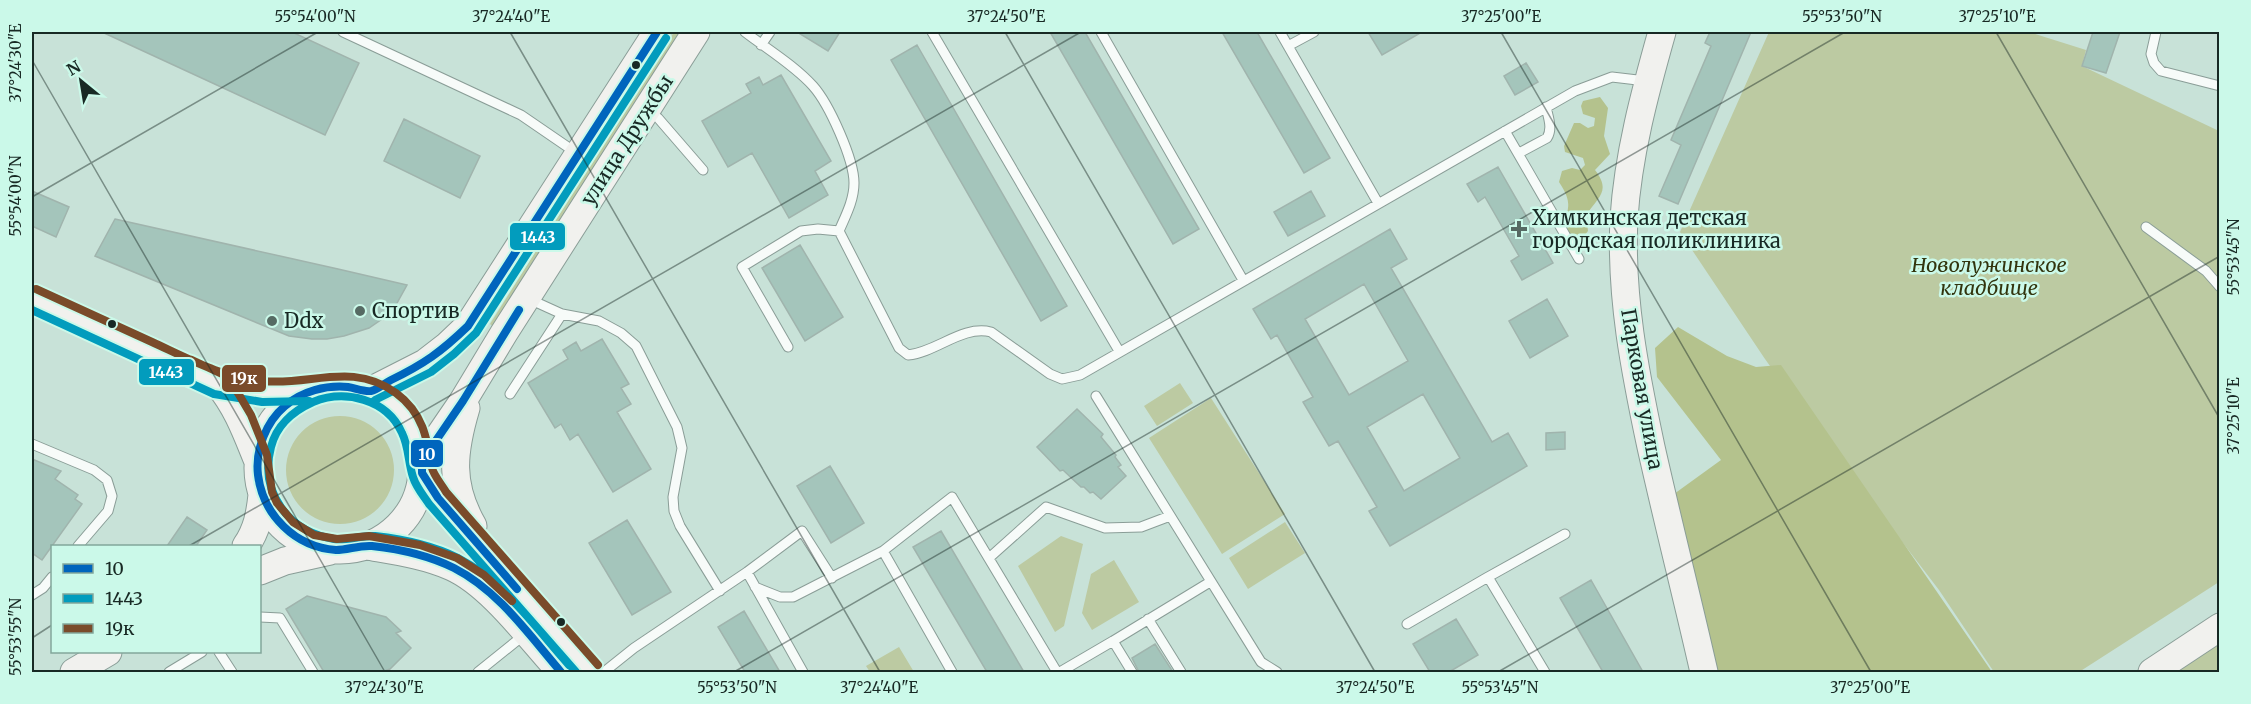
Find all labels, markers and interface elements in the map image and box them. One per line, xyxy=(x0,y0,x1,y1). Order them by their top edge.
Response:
text: 55°54'00"N xyxy=(274,7,356,26)
text: 37°24'40"E xyxy=(472,7,550,26)
text: 37°24'50"E xyxy=(967,7,1046,26)
text: 37°25'00"E xyxy=(1461,7,1542,26)
text: 55°53'50"N xyxy=(1802,7,1882,26)
text: 37°25'10"E xyxy=(1959,7,2036,26)
text: 37°24'30"E xyxy=(6,23,25,102)
north arrow xyxy=(51,51,111,111)
text: N xyxy=(63,56,84,80)
unlabelled marker xyxy=(630,59,642,71)
street label: улица Дружбы xyxy=(575,70,678,210)
text: 55°54'00"N xyxy=(6,155,25,237)
place label: Химкинская детская городская поликлиника xyxy=(1532,205,1781,253)
text: 55°53'45"N xyxy=(2224,218,2243,295)
marker: Химкинская детская городская поликлиника xyxy=(1510,220,1528,238)
line badge: 1443 xyxy=(509,222,566,251)
text: 1443 xyxy=(520,227,556,247)
park label: Новолужинское кладбище xyxy=(1911,252,2067,300)
place label: Спортив xyxy=(372,298,460,323)
marker: Спортив xyxy=(353,304,367,318)
street label: Парковая улица xyxy=(1616,306,1669,472)
place label: Ddx xyxy=(284,308,324,333)
marker: Ddx xyxy=(265,314,279,328)
unlabelled marker xyxy=(106,318,118,330)
line badge: 1443 xyxy=(138,358,195,386)
text: 1443 xyxy=(148,362,184,382)
line badge: 19к xyxy=(221,364,267,393)
text: 19к xyxy=(230,368,258,388)
text: 37°25'10"E xyxy=(2224,377,2243,454)
line badge: 10 xyxy=(410,439,444,468)
text: 10 xyxy=(418,444,436,464)
legend xyxy=(51,545,261,653)
text: 10 xyxy=(105,557,124,580)
text: 1443 xyxy=(105,587,143,610)
text: 55°53'55"N xyxy=(6,598,25,676)
unlabelled marker xyxy=(555,616,567,628)
text: 19к xyxy=(105,617,135,640)
text: 37°24'30"E xyxy=(345,678,424,697)
text: 55°53'50"N xyxy=(697,678,777,697)
text: 37°24'40"E xyxy=(840,678,918,697)
text: 37°24'50"E xyxy=(1336,678,1415,697)
text: 55°53'45"N xyxy=(1462,678,1539,697)
text: 37°25'00"E xyxy=(1830,678,1911,697)

